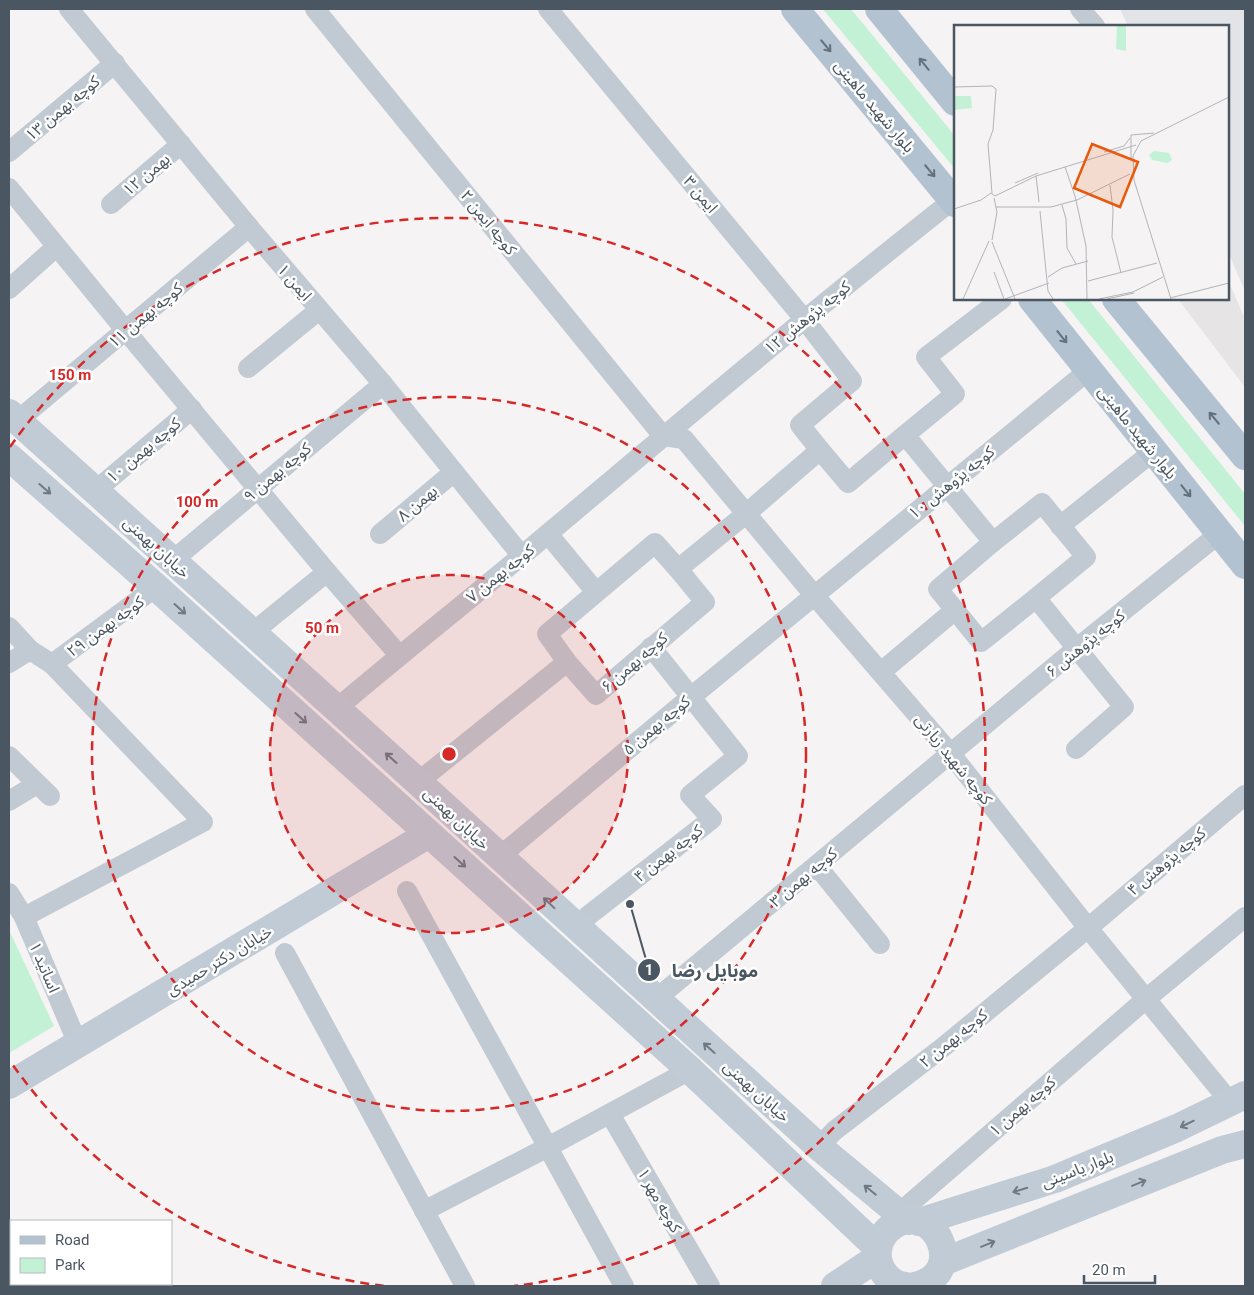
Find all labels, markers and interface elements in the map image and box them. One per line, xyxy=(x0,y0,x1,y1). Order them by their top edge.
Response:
inset map xyxy=(954,25,1229,300)
one-way arrow xyxy=(820,40,831,53)
street label: بلوار شهید ماهینی xyxy=(830,56,919,156)
one-way arrow xyxy=(919,58,930,71)
street label: کوچه بهمن ۱۳ xyxy=(21,72,104,146)
street label: بهمن ۱۲ xyxy=(119,149,174,200)
one-way arrow xyxy=(924,165,935,178)
street label: ایمن ۳ xyxy=(680,172,722,217)
street label: کوچه ایمن ۲ xyxy=(456,186,521,260)
street label: ایمن ۱ xyxy=(273,260,316,305)
street label: کوچه پژوهش ۱۲ xyxy=(760,277,855,359)
street label: کوچه بهمن ۱۱ xyxy=(104,279,187,353)
one-way arrow xyxy=(1057,330,1068,343)
text: 150 m xyxy=(49,366,91,384)
street label: بلوار شهید ماهینی xyxy=(1094,382,1181,483)
one-way arrow xyxy=(1209,412,1220,425)
street label: کوچه بهمن ۱۰ xyxy=(102,414,185,488)
street label: کوچه بهمن ۹ xyxy=(240,439,316,507)
street label: کوچه پژوهش ۱۰ xyxy=(904,442,999,524)
street label: بهمن ۸ xyxy=(393,481,441,526)
one-way arrow xyxy=(39,484,52,495)
one-way arrow xyxy=(1180,484,1191,497)
text: 100 m xyxy=(176,493,218,511)
street label: خیابان بهمنی xyxy=(120,513,194,582)
street label: کوچه بهمن ۷ xyxy=(463,540,539,607)
street label: کوچه بهمن ۲۹ xyxy=(63,592,149,662)
one-way arrow xyxy=(174,603,187,614)
street label: کوچه پژوهش ۶ xyxy=(1042,605,1130,682)
text: 50 m xyxy=(305,619,339,637)
street label: کوچه بهمن ۶ xyxy=(597,628,672,697)
street label: کوچه بهمن ۵ xyxy=(619,692,695,760)
street label: کوچه شهید زیارتی xyxy=(910,710,996,809)
one-way arrow xyxy=(294,712,307,724)
centre of rings xyxy=(440,745,458,763)
one-way arrow xyxy=(385,752,398,764)
street label: خیابان بهمنی xyxy=(420,783,493,854)
street label: کوچه بهمن ۴ xyxy=(630,820,707,887)
street label: کوچه پژوهش ۴ xyxy=(1123,823,1210,900)
street label: کوچه بهمن ۳ xyxy=(766,844,842,912)
one-way arrow xyxy=(453,856,466,868)
one-way arrow xyxy=(543,897,556,909)
street label: خیابان دکتر حمیدی xyxy=(163,921,275,999)
street label: اساتید ۱ xyxy=(25,939,64,995)
callout: موبایل رضا xyxy=(636,954,768,987)
text: موبایل رضا xyxy=(672,960,758,982)
text: 1 xyxy=(645,961,653,979)
street label: کوچه بهمن ۲ xyxy=(916,1005,992,1072)
one-way arrow xyxy=(702,1042,715,1053)
street label: خیابان بهمنی xyxy=(720,1057,794,1126)
street label: کوچه بهمن ۱ xyxy=(985,1072,1060,1141)
one-way arrow xyxy=(1180,1120,1195,1129)
street label: بلوار یاسینی xyxy=(1039,1147,1116,1192)
street label: کوچه مهر ۱ xyxy=(633,1165,686,1237)
one-way arrow xyxy=(1130,1178,1146,1187)
one-way arrow xyxy=(864,1184,877,1195)
one-way arrow xyxy=(1012,1186,1028,1196)
legend xyxy=(10,1220,172,1285)
text: Road xyxy=(55,1231,89,1249)
one-way arrow xyxy=(980,1238,995,1248)
scale bar xyxy=(1084,1252,1155,1284)
text: Park xyxy=(55,1256,86,1274)
text: 20 m xyxy=(1092,1261,1126,1279)

